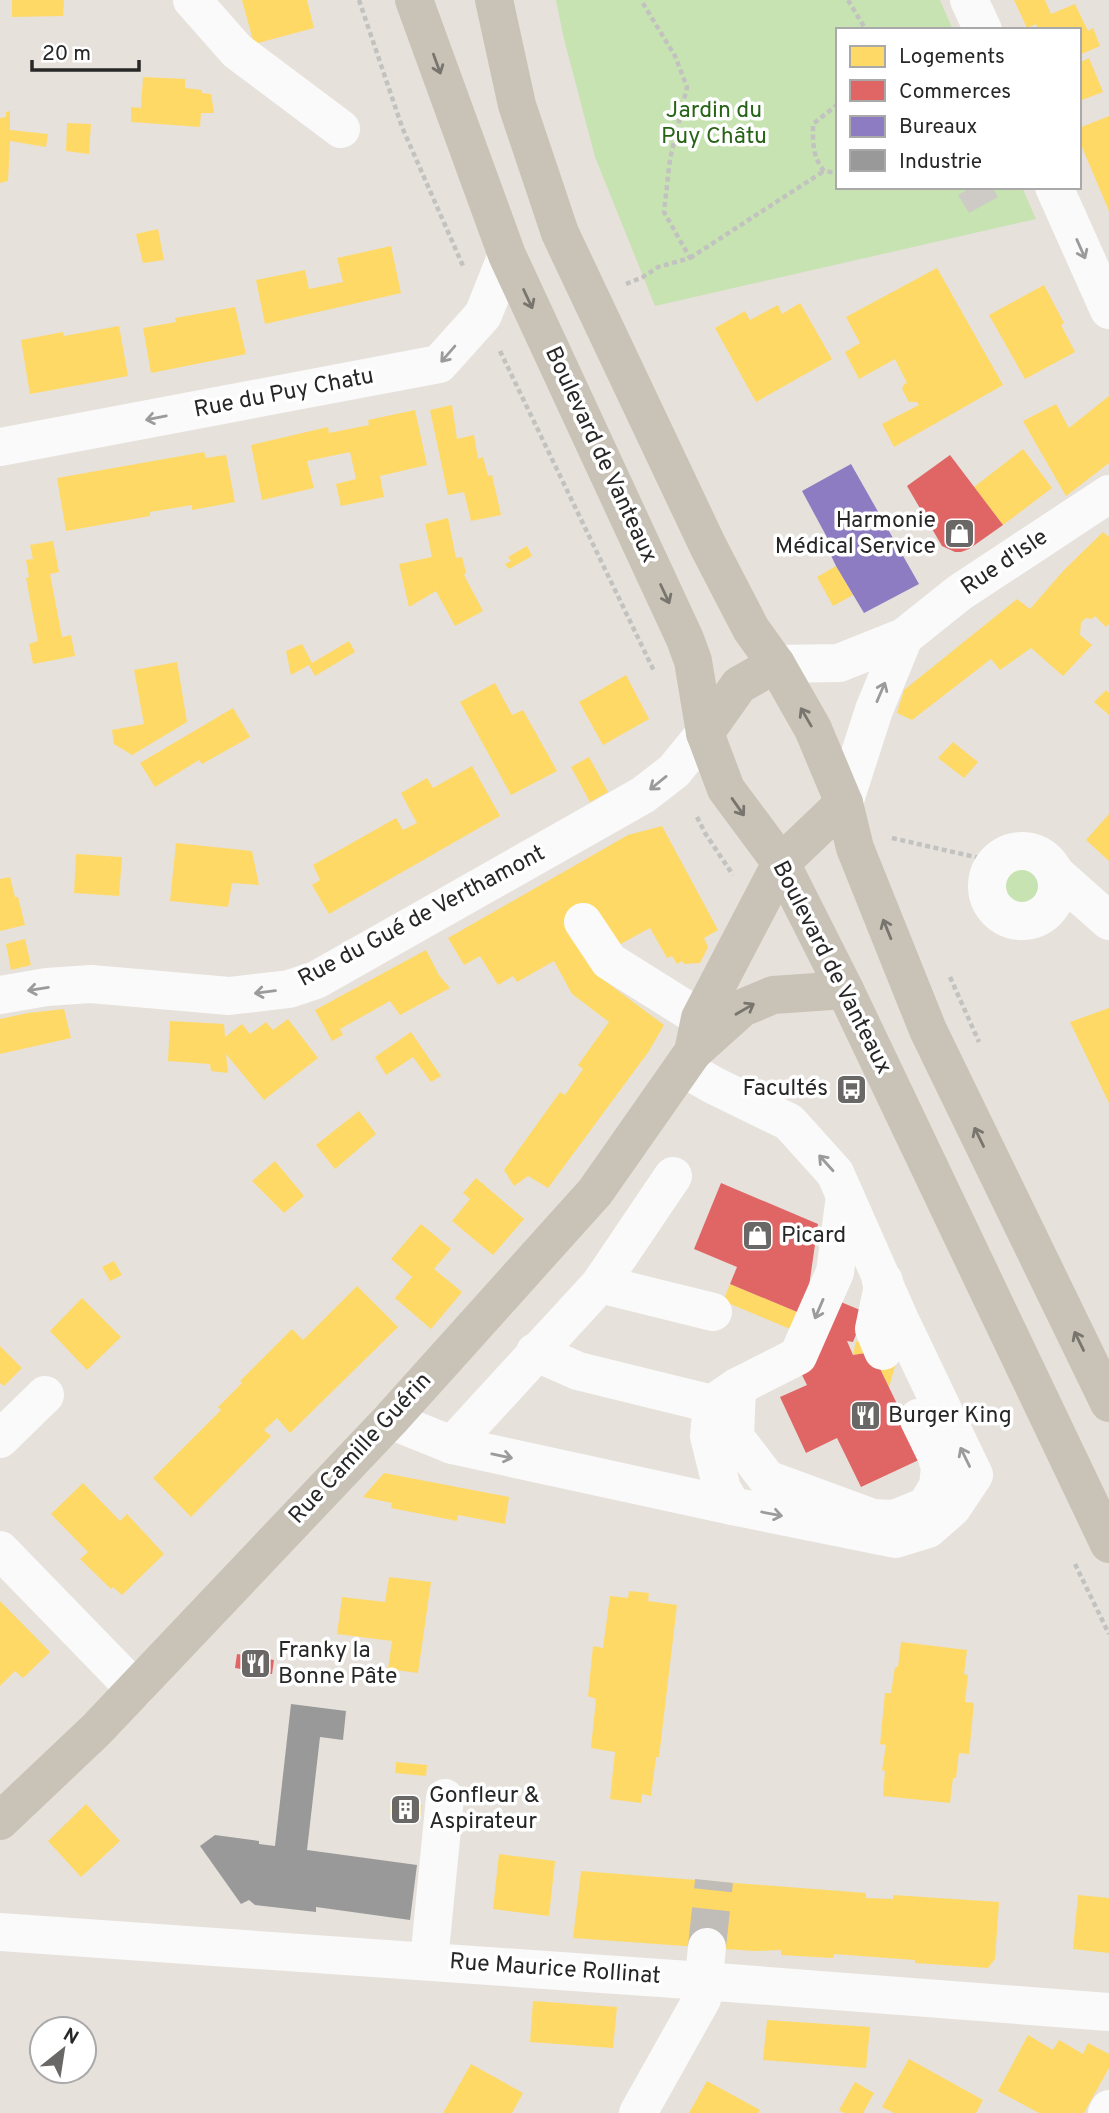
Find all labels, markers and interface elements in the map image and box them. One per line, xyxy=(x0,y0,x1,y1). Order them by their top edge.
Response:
scale bar xyxy=(32,28,138,72)
legend xyxy=(836,28,1081,189)
text: 20 m xyxy=(42,41,91,68)
text: Logements xyxy=(899,44,1005,71)
one-way arrow xyxy=(432,53,444,75)
text: Commerces xyxy=(899,79,1011,106)
park label: Jardin du Puy Châtu xyxy=(661,97,767,152)
text: Bureaux xyxy=(899,114,978,141)
text: Industrie xyxy=(899,149,982,176)
one-way arrow xyxy=(1075,238,1088,259)
one-way arrow xyxy=(521,288,535,309)
street label: Boulevard de Vanteaux xyxy=(537,342,663,568)
one-way arrow xyxy=(440,345,456,363)
street label: Rue du Puy Chatu xyxy=(192,362,376,426)
one-way arrow xyxy=(145,411,168,425)
place label: Harmonie Médical Service xyxy=(775,507,936,562)
shop icon: Harmonie Médical Service xyxy=(942,517,976,551)
street label: Rue d'Isle xyxy=(956,523,1054,603)
one-way arrow xyxy=(658,583,672,604)
one-way arrow xyxy=(876,682,889,703)
one-way arrow xyxy=(799,707,812,728)
one-way arrow xyxy=(650,775,668,791)
one-way arrow xyxy=(731,797,745,816)
street label: Rue du Gué de Verthamont xyxy=(294,840,550,994)
street label: Boulevard de Vanteaux xyxy=(765,857,897,1080)
one-way arrow xyxy=(880,919,893,940)
one-way arrow xyxy=(28,983,50,996)
one-way arrow xyxy=(254,985,277,998)
one-way arrow xyxy=(735,1002,755,1016)
bus stop icon: Facultés xyxy=(834,1072,868,1106)
place label: Facultés xyxy=(743,1075,828,1104)
one-way arrow xyxy=(972,1127,986,1148)
one-way arrow xyxy=(818,1155,835,1172)
shop icon: Picard xyxy=(741,1219,775,1253)
place label: Picard xyxy=(781,1222,846,1251)
one-way arrow xyxy=(811,1298,824,1319)
one-way arrow xyxy=(1072,1331,1085,1352)
street label: Rue Camille Guérin xyxy=(283,1367,439,1531)
restaurant icon: Burger King xyxy=(848,1399,882,1433)
place label: Burger King xyxy=(888,1402,1012,1431)
one-way arrow xyxy=(958,1447,972,1468)
one-way arrow xyxy=(490,1449,513,1463)
one-way arrow xyxy=(760,1508,783,1522)
place label: Franky la Bonne Pâte xyxy=(278,1637,397,1692)
restaurant icon: Franky la Bonne Pâte xyxy=(238,1647,272,1681)
place label: Gonfleur & Aspirateur xyxy=(429,1782,540,1837)
building icon: Gonfleur & Aspirateur xyxy=(389,1792,423,1826)
street label: Rue Maurice Rollinat xyxy=(448,1948,662,1992)
north arrow xyxy=(28,2015,98,2085)
text: N xyxy=(59,2023,82,2051)

